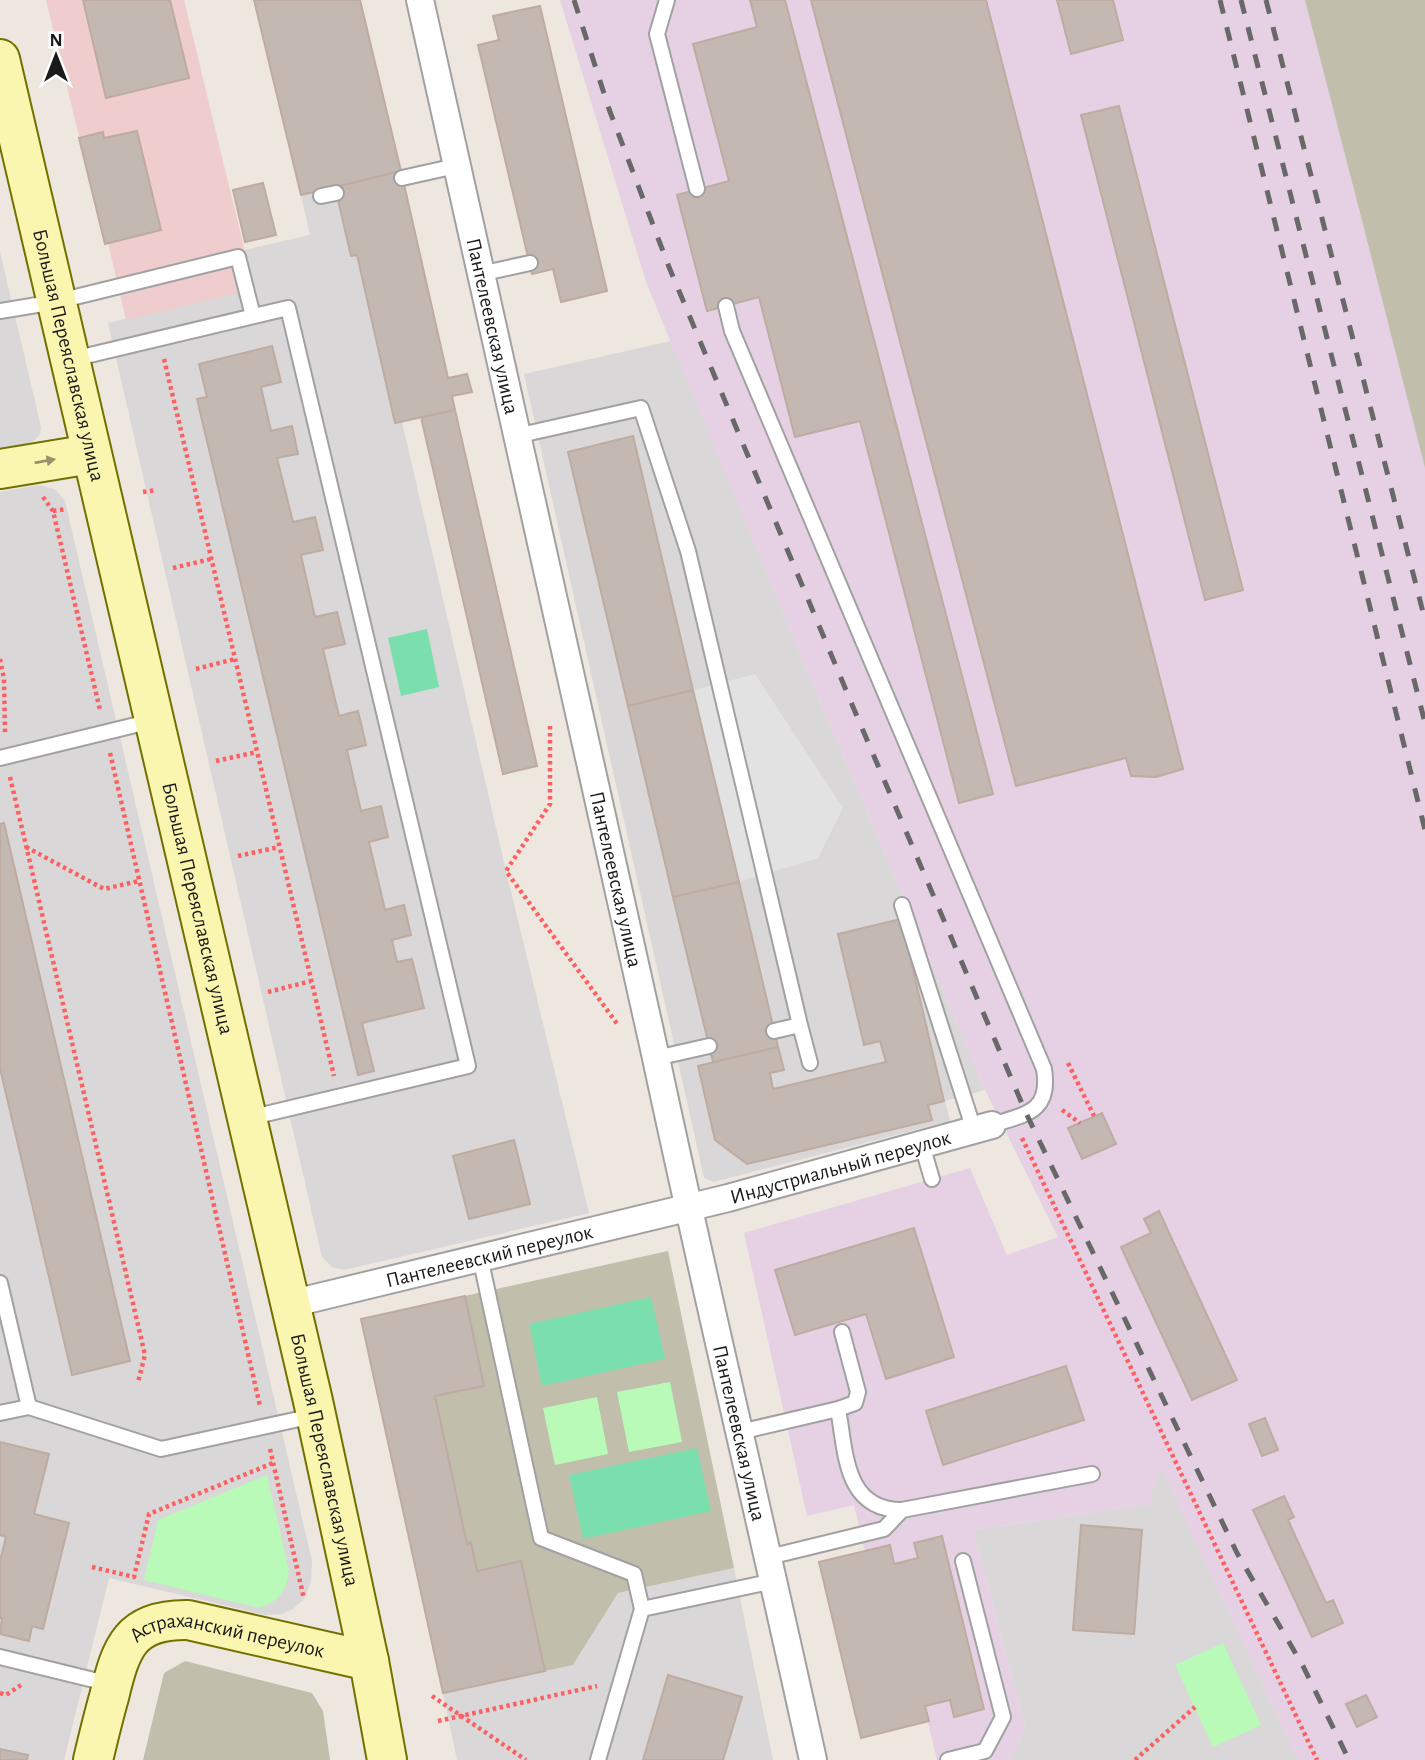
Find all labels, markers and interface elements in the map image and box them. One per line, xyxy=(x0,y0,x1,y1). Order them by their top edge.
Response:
north arrow xyxy=(21,21,91,91)
text: N xyxy=(49,31,63,50)
street label: Большая Переяславская улица xyxy=(29,227,108,484)
street label: Пантелеевская улица xyxy=(462,236,522,417)
one-way arrow xyxy=(34,456,56,467)
street label: Большая Переяславская улица xyxy=(158,780,237,1037)
street label: Пантелеевская улица xyxy=(586,789,646,970)
street label: Индустриальный переулок xyxy=(728,1127,953,1208)
street label: Пантелеевский переулок xyxy=(384,1221,595,1291)
street label: Большая Переяславская улица xyxy=(287,1331,363,1589)
street label: Пантелеевская улица xyxy=(709,1343,769,1523)
street label: Астраханский переулок xyxy=(126,1610,327,1662)

